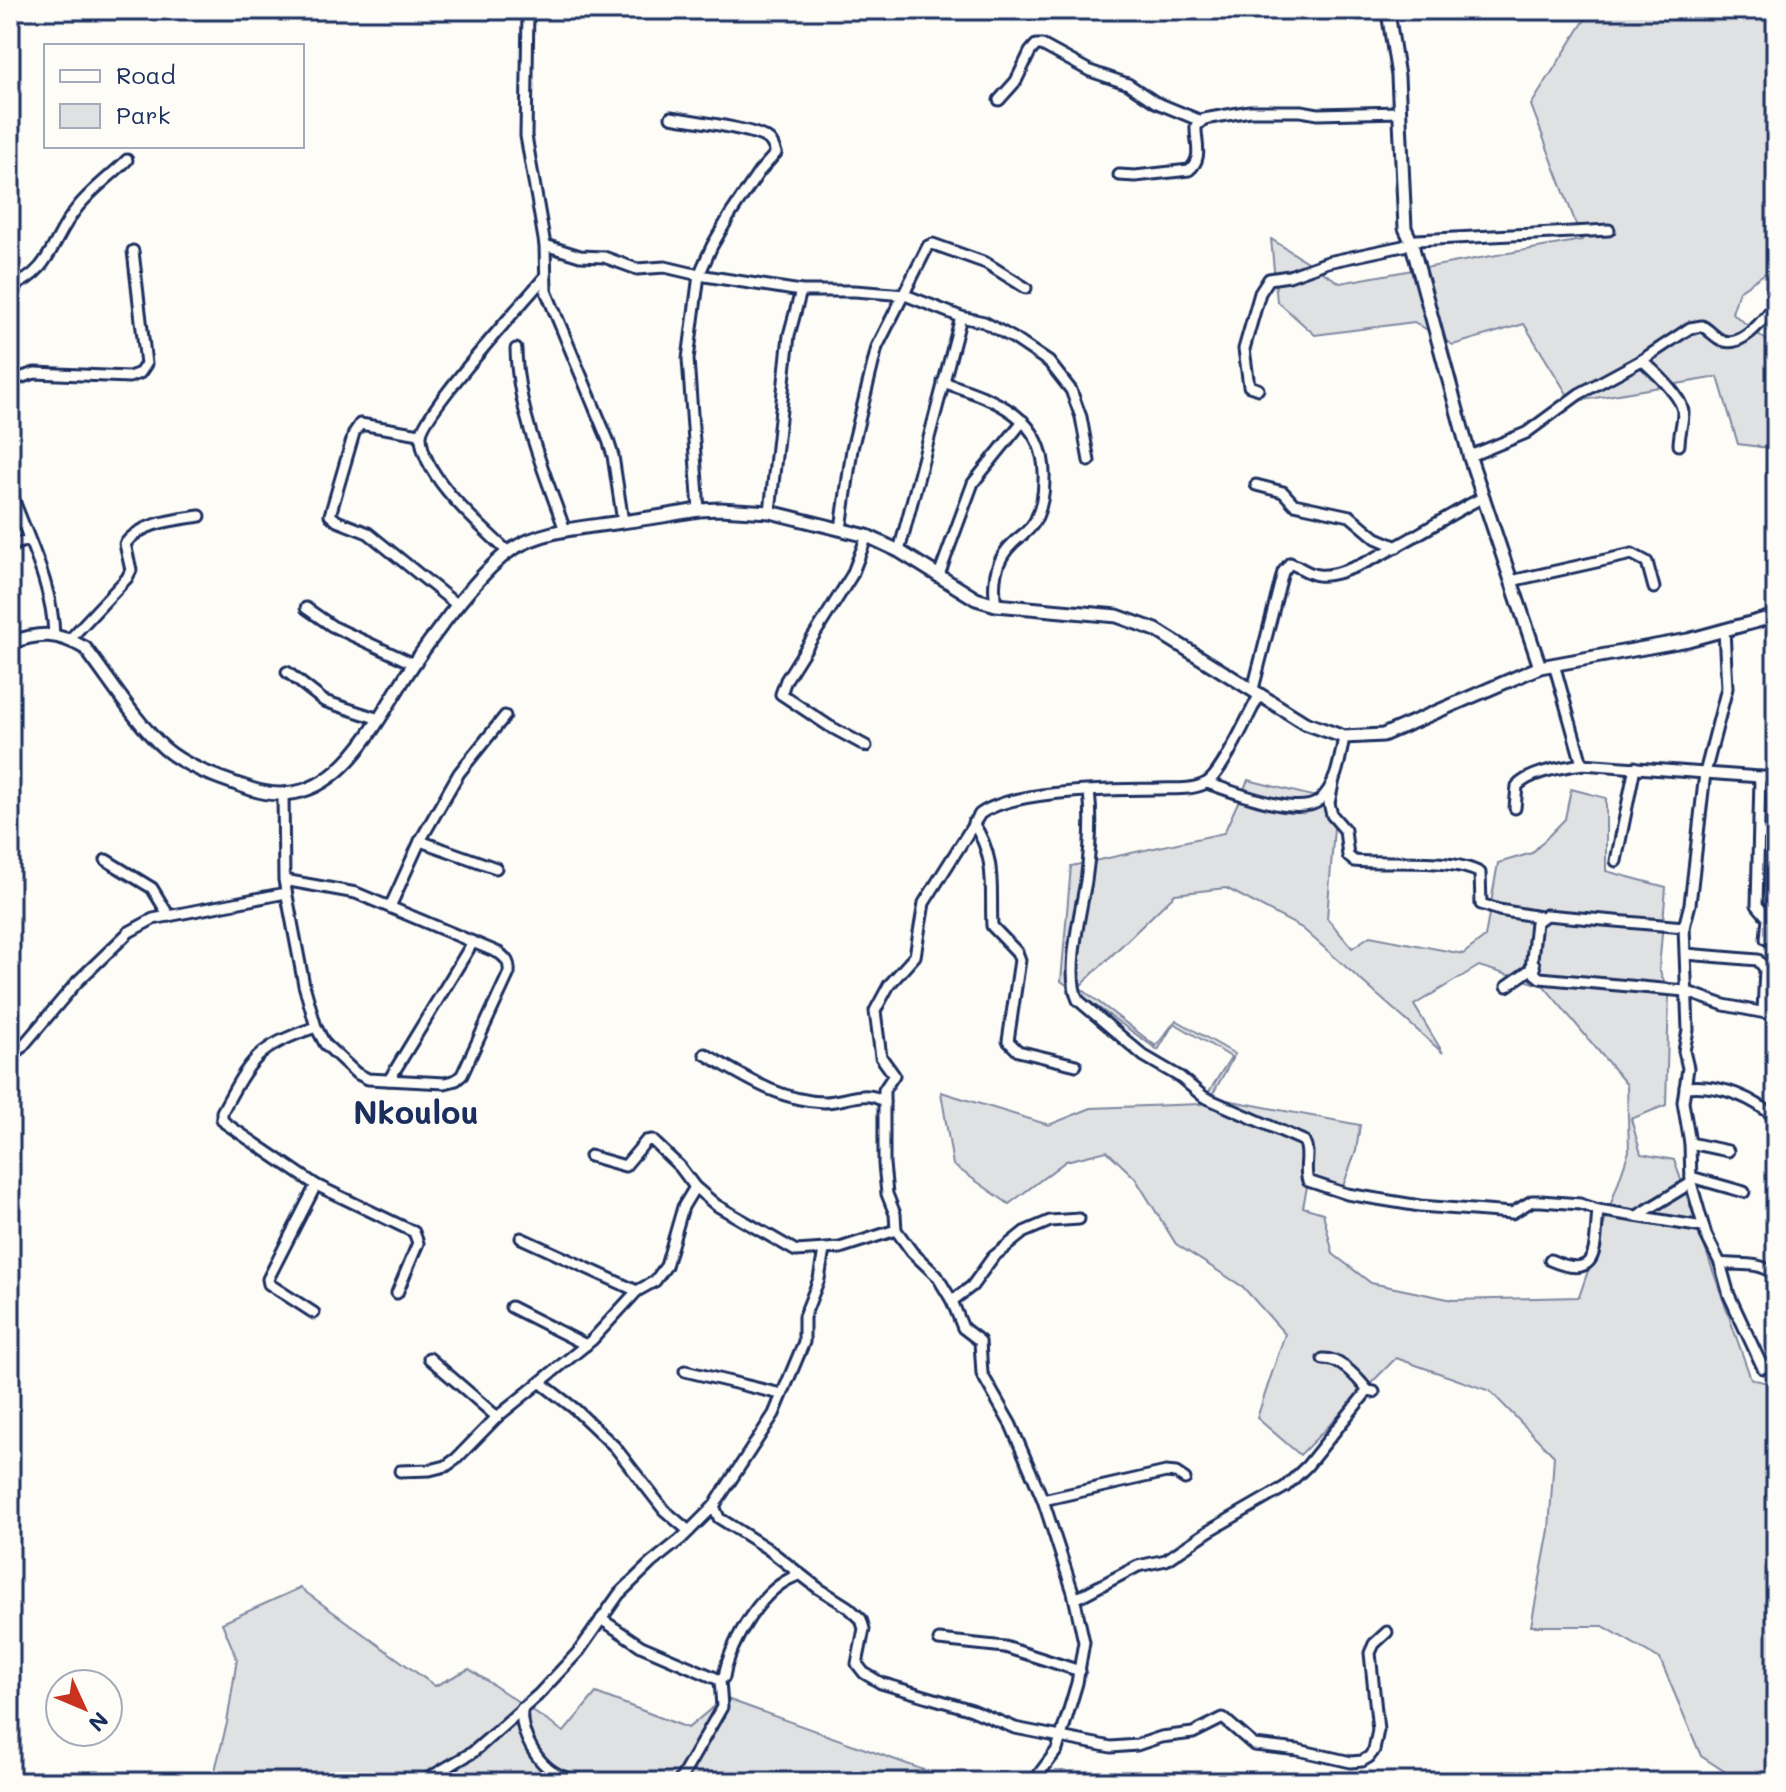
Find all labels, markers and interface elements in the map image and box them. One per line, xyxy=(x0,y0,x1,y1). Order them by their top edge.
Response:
legend xyxy=(44,44,304,148)
text: Road xyxy=(116,59,176,90)
text: Park xyxy=(116,99,170,130)
district label: Nkoulou xyxy=(353,1090,479,1132)
north arrow xyxy=(44,1668,124,1748)
text: N xyxy=(83,1706,115,1738)

